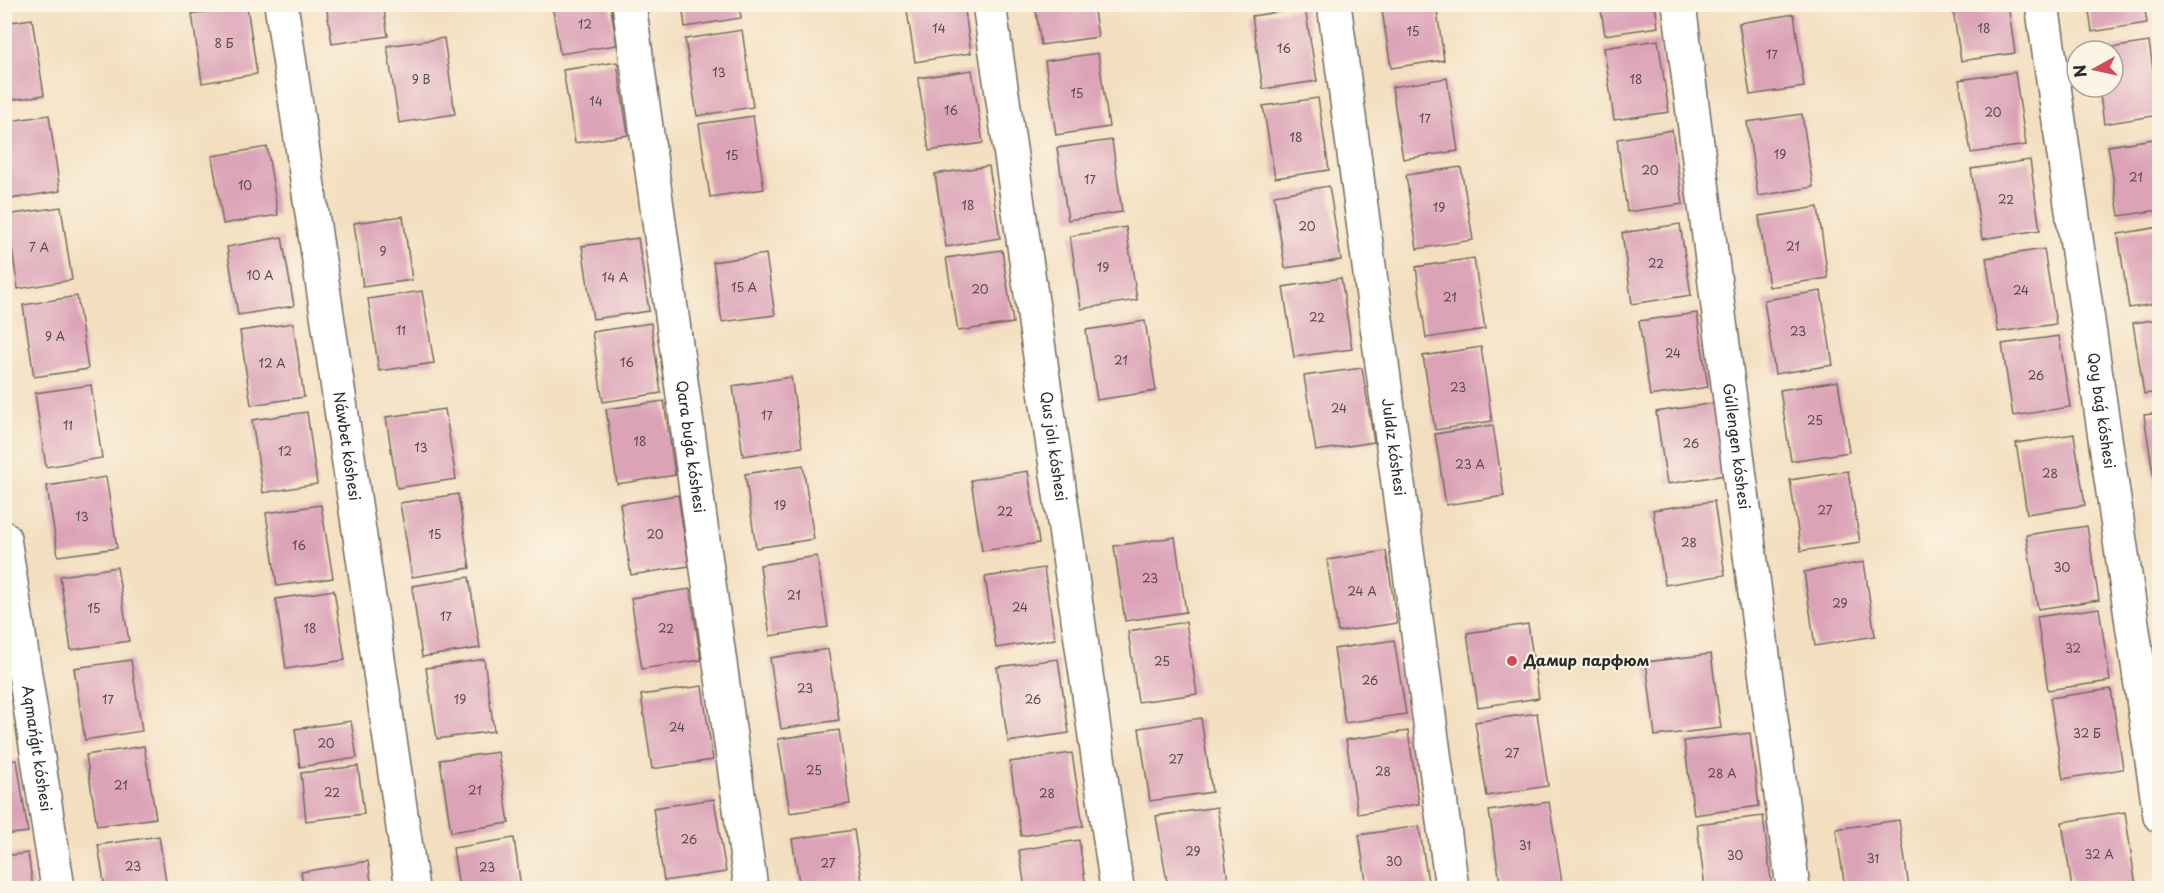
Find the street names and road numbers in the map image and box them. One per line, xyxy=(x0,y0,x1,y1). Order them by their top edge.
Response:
street label: Qoy baǵ kóshesi xyxy=(2083,351,2122,470)
street label: Qara buǵa kóshesi xyxy=(671,379,712,514)
street label: Gúllengen kóshesi xyxy=(1718,382,1757,511)
street label: Náwbet kóshesi xyxy=(329,390,367,502)
street label: Qus jolı kóshesi xyxy=(1035,390,1074,503)
street label: Juldız kóshesi xyxy=(1377,397,1413,497)
street label: Aqmańǵıt kóshesi xyxy=(17,684,59,813)

